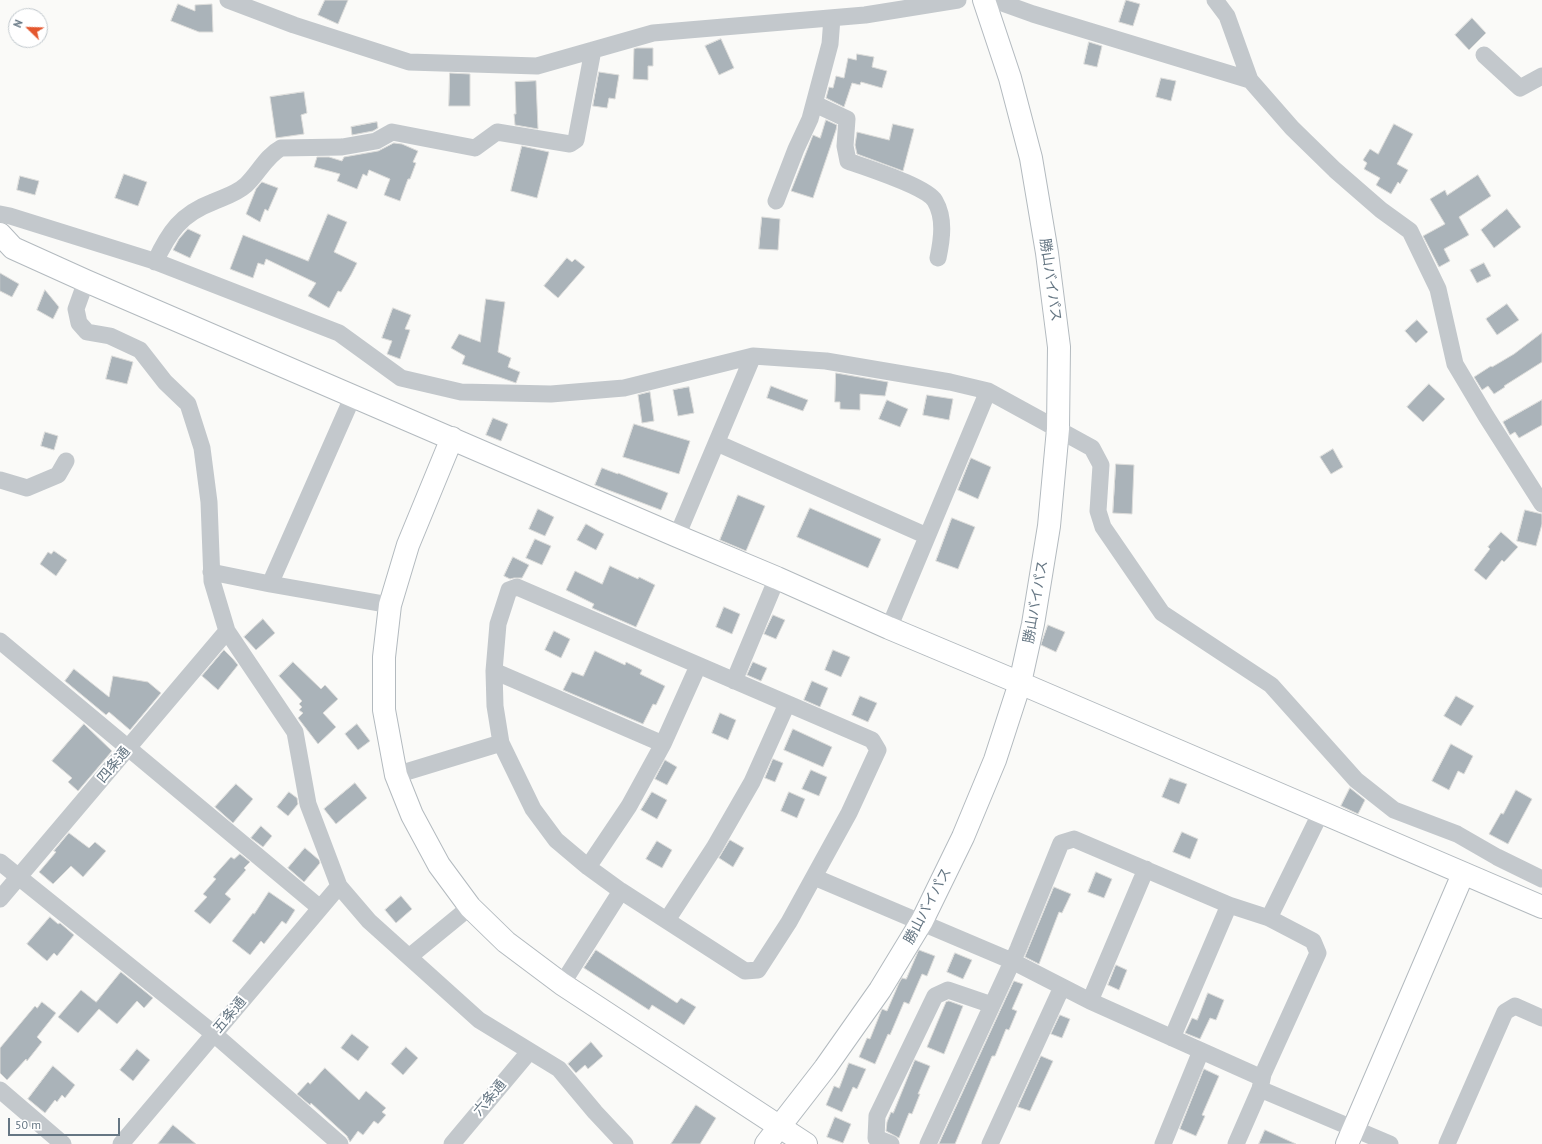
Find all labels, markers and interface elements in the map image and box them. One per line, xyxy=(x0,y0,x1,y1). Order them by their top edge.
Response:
north arrow xyxy=(8,8,48,48)
text: N xyxy=(10,18,26,30)
street label: 勝山バイパス xyxy=(1036,237,1064,323)
street label: 勝山バイパス xyxy=(1020,559,1052,645)
street label: 四条通 xyxy=(94,744,134,786)
street label: 勝山バイパス xyxy=(901,865,955,947)
street label: 五条通 xyxy=(210,994,250,1036)
street label: 六条通 xyxy=(470,1077,510,1119)
scale bar xyxy=(10,1110,122,1136)
text: 50 m xyxy=(15,1117,41,1132)

